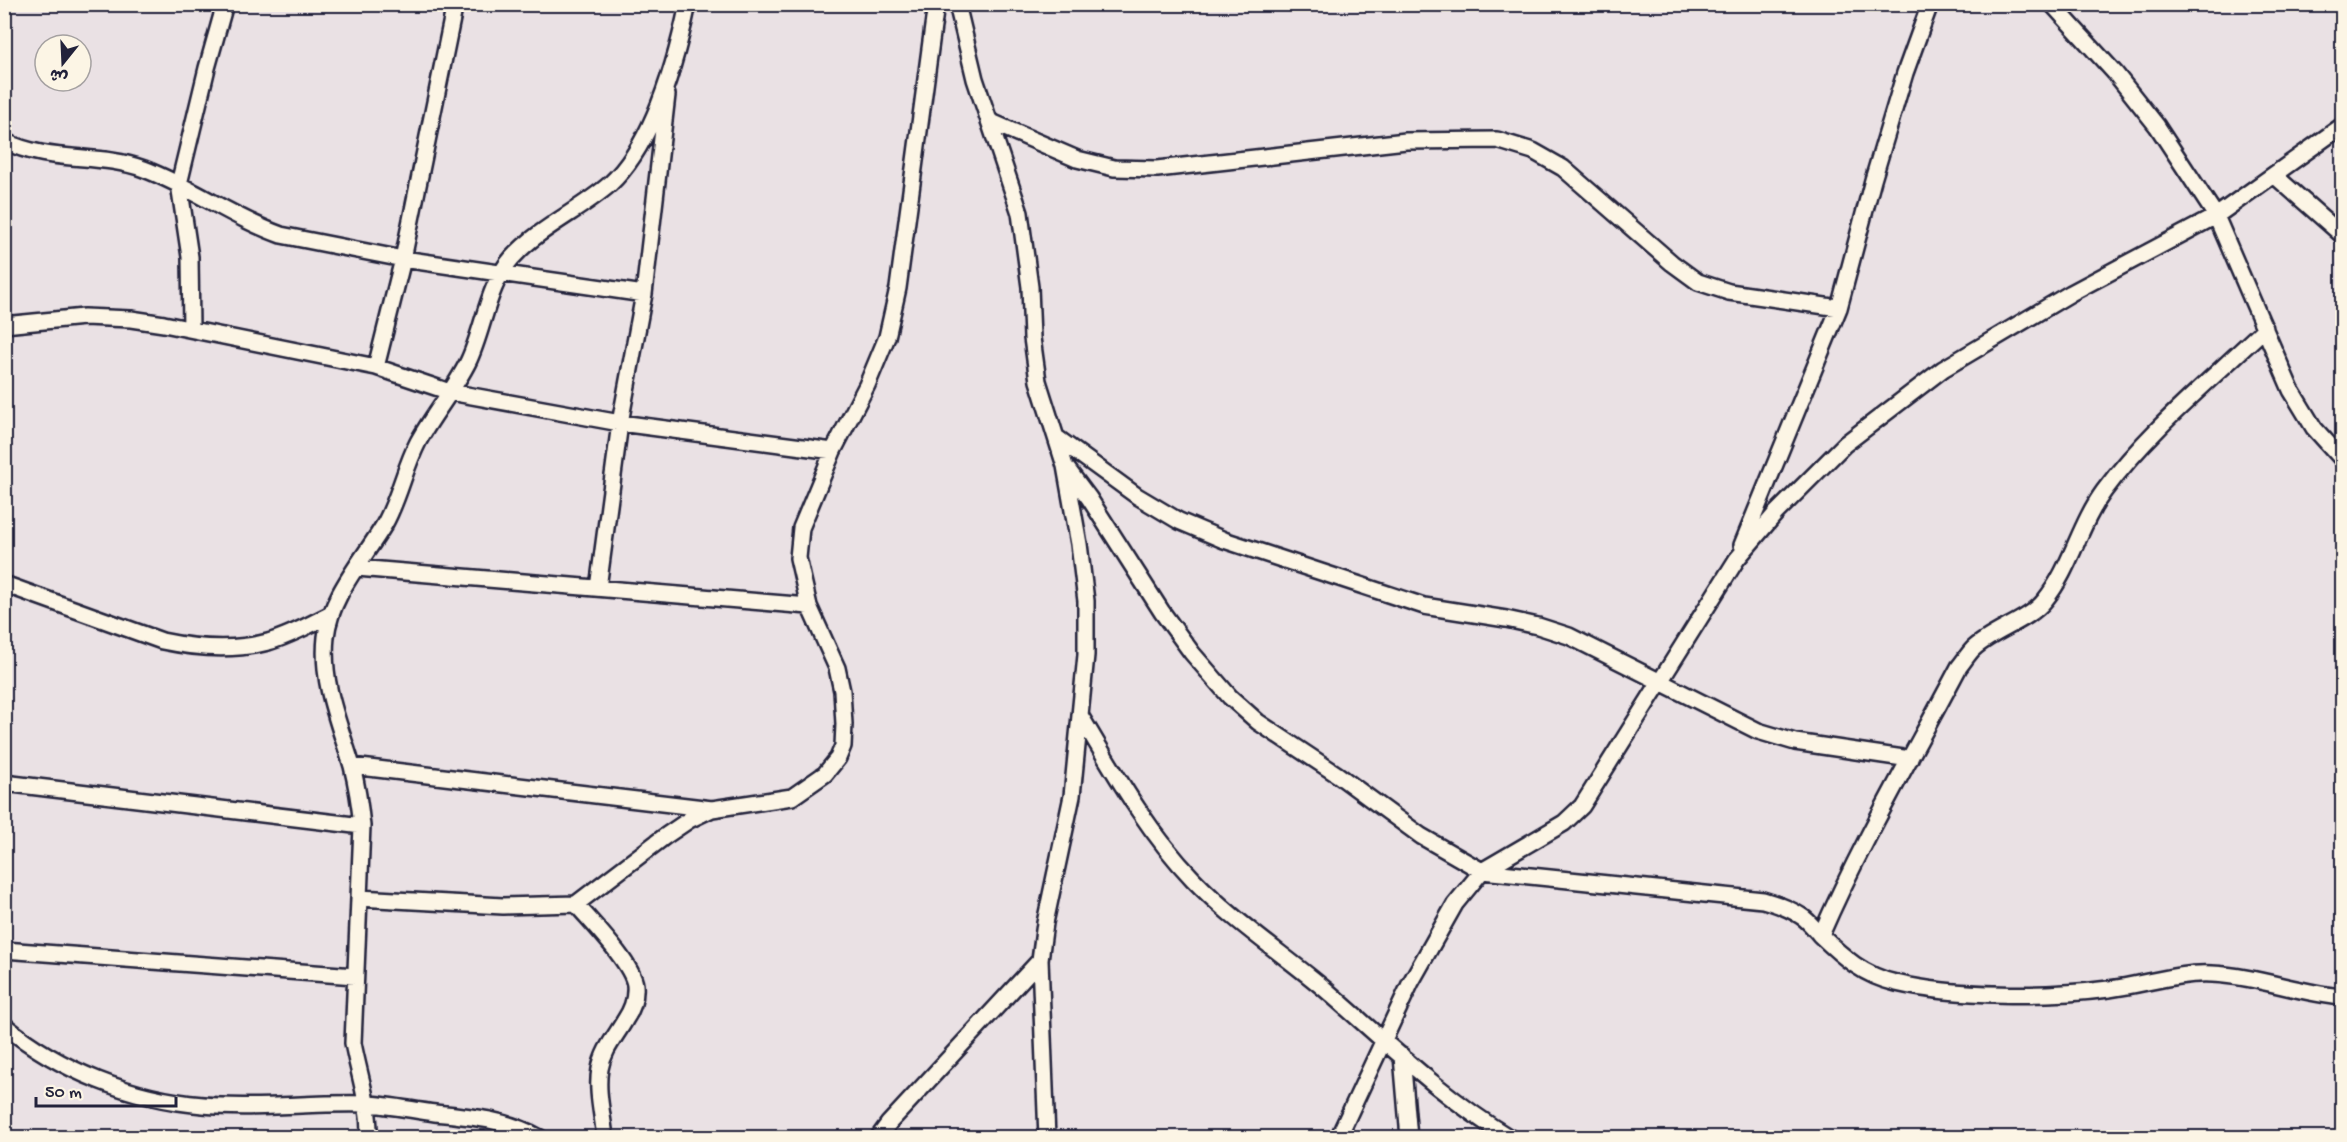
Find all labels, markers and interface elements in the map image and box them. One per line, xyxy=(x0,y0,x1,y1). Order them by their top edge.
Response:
north arrow xyxy=(33,33,93,93)
text: ش xyxy=(48,62,71,86)
scale bar xyxy=(36,1070,176,1108)
text: 50 m xyxy=(45,1083,82,1104)

